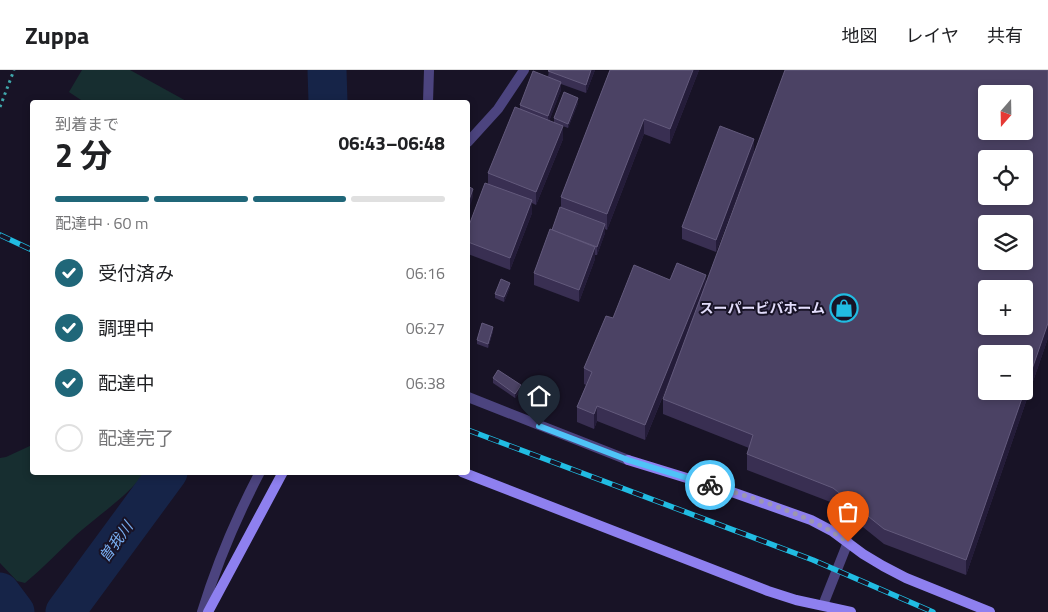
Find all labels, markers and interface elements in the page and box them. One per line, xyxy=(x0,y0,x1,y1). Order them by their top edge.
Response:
text: Zuppa xyxy=(25,17,89,53)
text: 地図 xyxy=(842,22,878,49)
text: レイヤ xyxy=(906,22,959,49)
text: 共有 xyxy=(987,22,1023,49)
north arrow xyxy=(978,85,1032,140)
map controls xyxy=(978,85,1033,400)
text: 到着まで xyxy=(55,112,119,136)
text: 06:43–06:48 xyxy=(338,128,445,157)
text: 2 分 xyxy=(55,131,112,179)
button: locate xyxy=(978,150,1033,205)
text: 配達中 · 60 m xyxy=(55,211,148,235)
button: layers xyxy=(978,215,1033,270)
text: 受付済み xyxy=(98,258,174,287)
icon: check xyxy=(55,259,83,287)
text: 06:16 xyxy=(406,261,445,285)
button: + xyxy=(978,280,1033,335)
shop icon: スーパービバホーム xyxy=(829,293,859,323)
place label: スーパービバホーム xyxy=(700,297,825,318)
text: 調理中 xyxy=(98,313,155,342)
icon: check xyxy=(55,314,83,342)
text: 06:27 xyxy=(406,316,445,340)
button: − xyxy=(978,345,1033,400)
text: 配達中 xyxy=(98,368,155,397)
icon: check xyxy=(55,369,83,397)
text: 06:38 xyxy=(406,371,445,395)
pin xyxy=(518,375,560,426)
icon: home xyxy=(525,382,553,410)
text: 配達完了 xyxy=(98,423,174,452)
courier xyxy=(685,460,735,510)
icon: bike xyxy=(696,471,724,499)
pin xyxy=(827,491,869,542)
icon: bag xyxy=(834,498,862,526)
water label: 曽我川 xyxy=(93,515,139,567)

